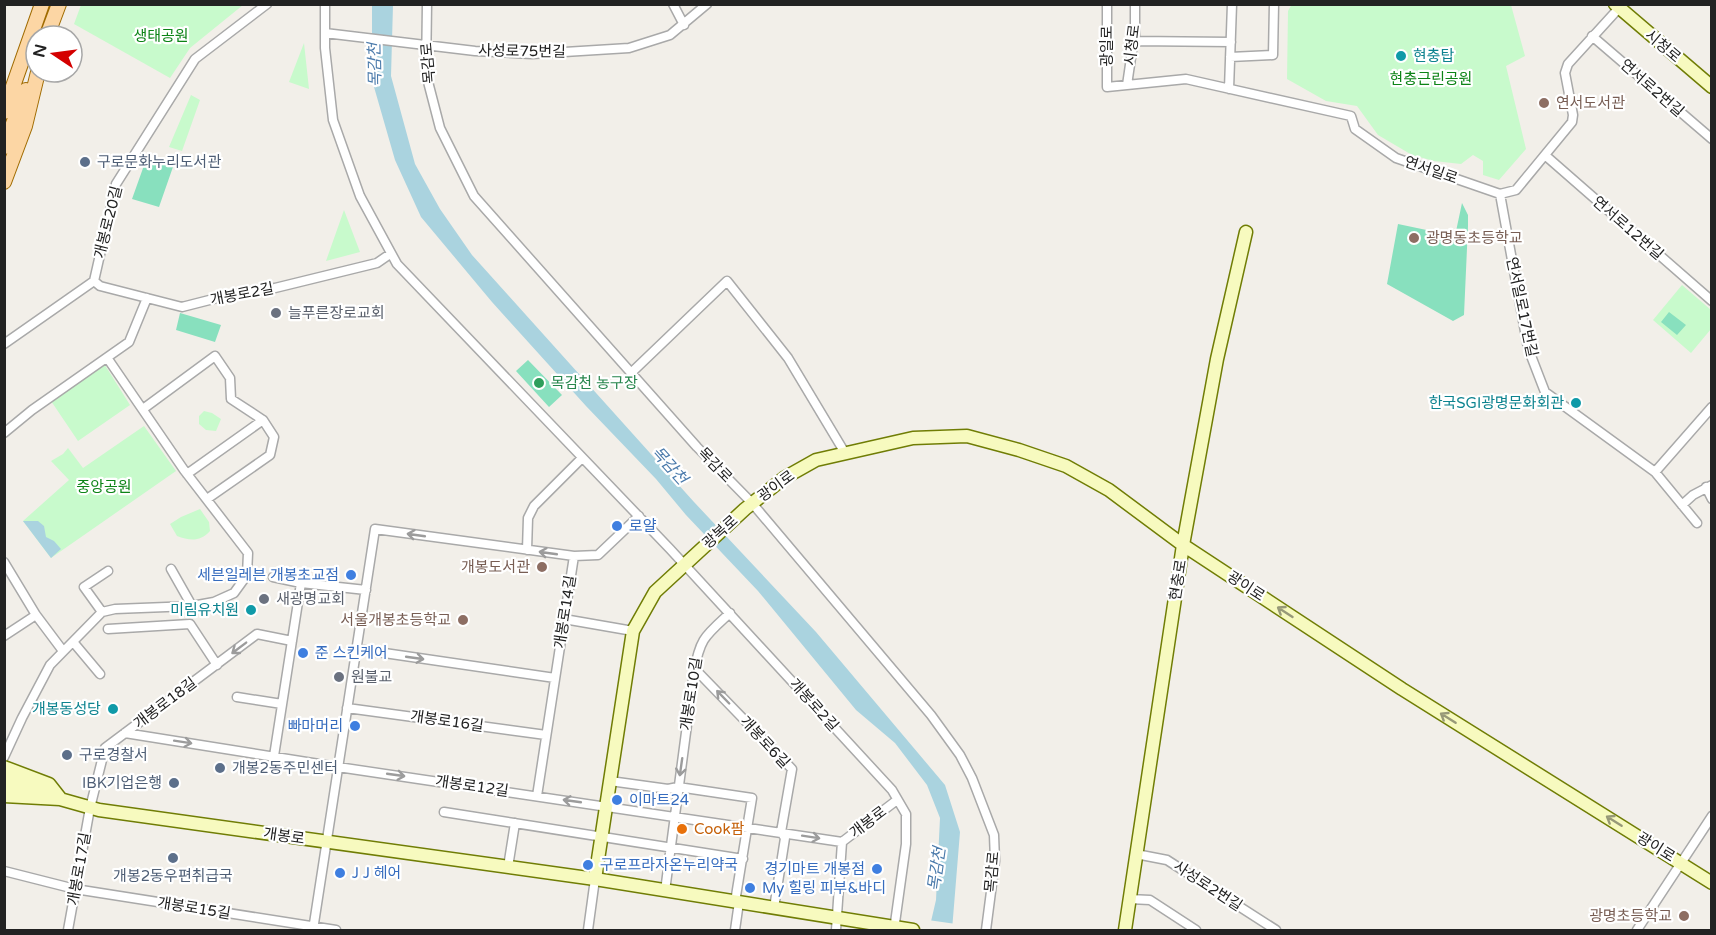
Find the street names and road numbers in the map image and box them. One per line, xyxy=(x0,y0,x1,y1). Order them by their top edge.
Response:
street label: 시청로 xyxy=(1121,23,1143,67)
street label: 광일로 xyxy=(1098,25,1116,67)
street label: 시청로 xyxy=(1641,26,1685,66)
street label: 사성로75번길 xyxy=(478,41,566,61)
street label: 목감로 xyxy=(417,42,439,84)
street label: 연서로2번길 xyxy=(1617,55,1687,121)
street label: 연서일로 xyxy=(1402,153,1460,187)
street label: 개봉로20길 xyxy=(90,184,126,260)
street label: 연서로12번길 xyxy=(1589,192,1667,264)
street label: 연서일로17번길 xyxy=(1503,255,1541,359)
street label: 개봉로2길 xyxy=(209,279,275,309)
street label: 목감로 xyxy=(694,444,736,486)
street label: 광이로 xyxy=(754,467,798,505)
street label: 광복로 xyxy=(699,511,741,553)
street label: 현충로 xyxy=(1166,558,1190,602)
street label: 광이로 xyxy=(1224,567,1268,605)
street label: 개봉로14길 xyxy=(550,574,580,650)
street label: 개봉로10길 xyxy=(676,656,706,732)
street label: 개봉로18길 xyxy=(130,674,200,732)
street label: 개봉로2길 xyxy=(786,675,842,735)
street label: 개봉로16길 xyxy=(409,707,485,735)
street label: 개봉로6길 xyxy=(736,712,794,772)
street label: 개봉로12길 xyxy=(434,772,510,800)
street label: 개봉로 xyxy=(846,802,890,842)
street label: 개봉로 xyxy=(262,824,306,848)
street label: 광이로 xyxy=(1634,828,1678,866)
street label: 개봉로17길 xyxy=(64,831,94,907)
street label: 목감로 xyxy=(981,851,1003,893)
street label: 사성로2번길 xyxy=(1170,857,1246,915)
street label: 개봉로15길 xyxy=(156,893,232,923)

